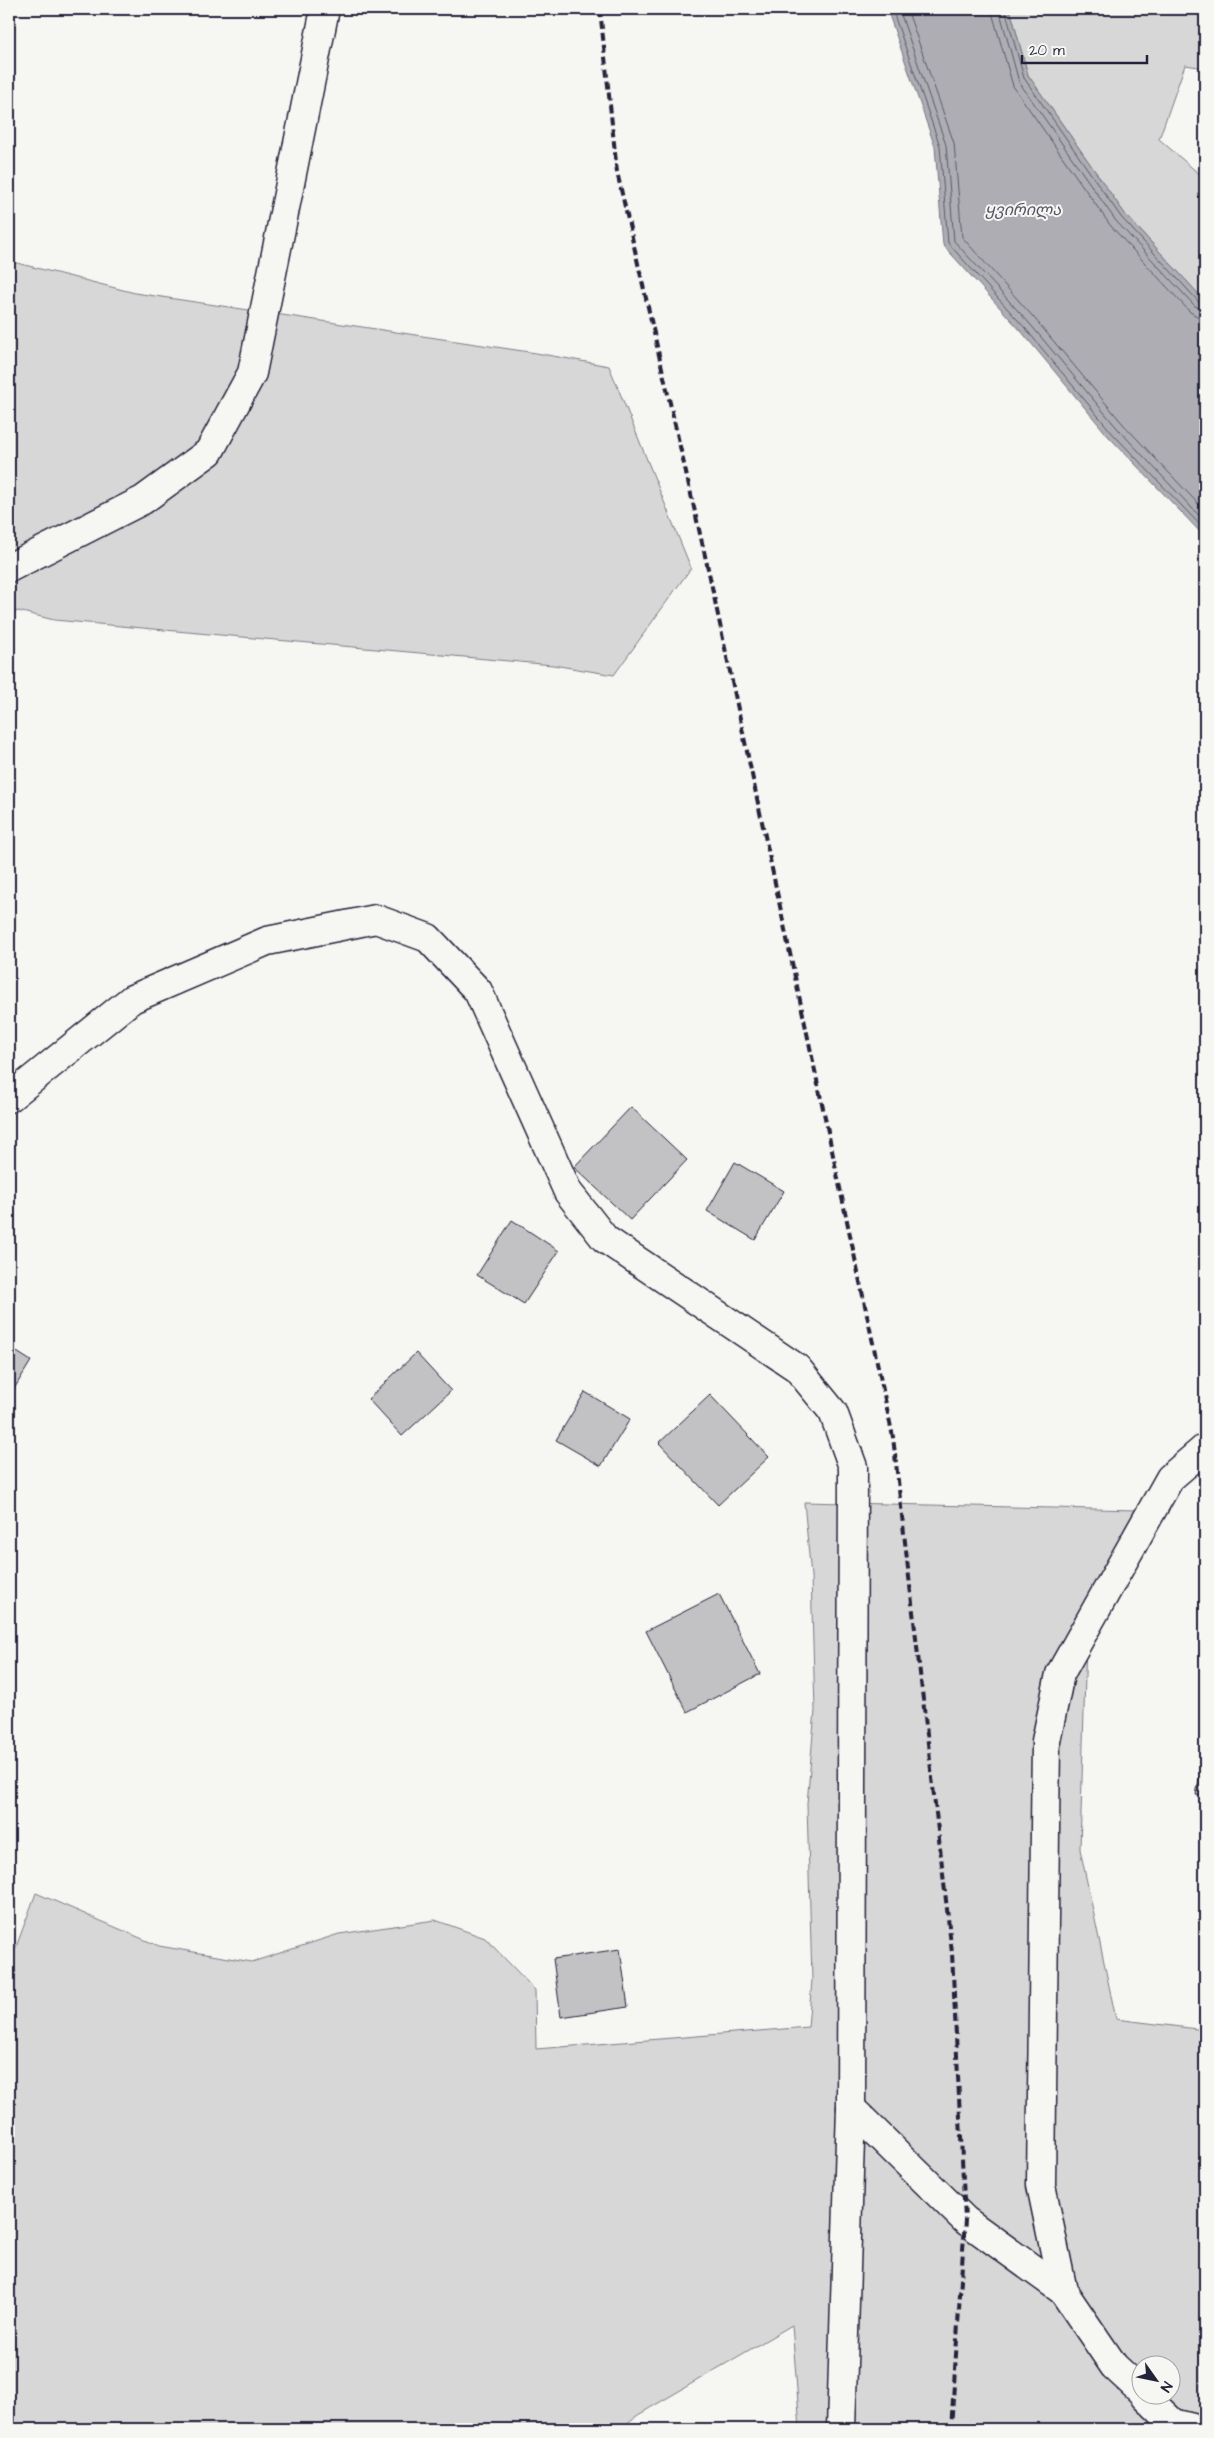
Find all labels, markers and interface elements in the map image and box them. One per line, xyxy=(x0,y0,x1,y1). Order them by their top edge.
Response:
scale bar xyxy=(1022,32,1146,64)
text: 20 m xyxy=(1029,40,1065,61)
water label: ყვირილა xyxy=(985,199,1061,221)
north arrow xyxy=(1132,2356,1182,2406)
text: N xyxy=(1155,2377,1177,2396)

